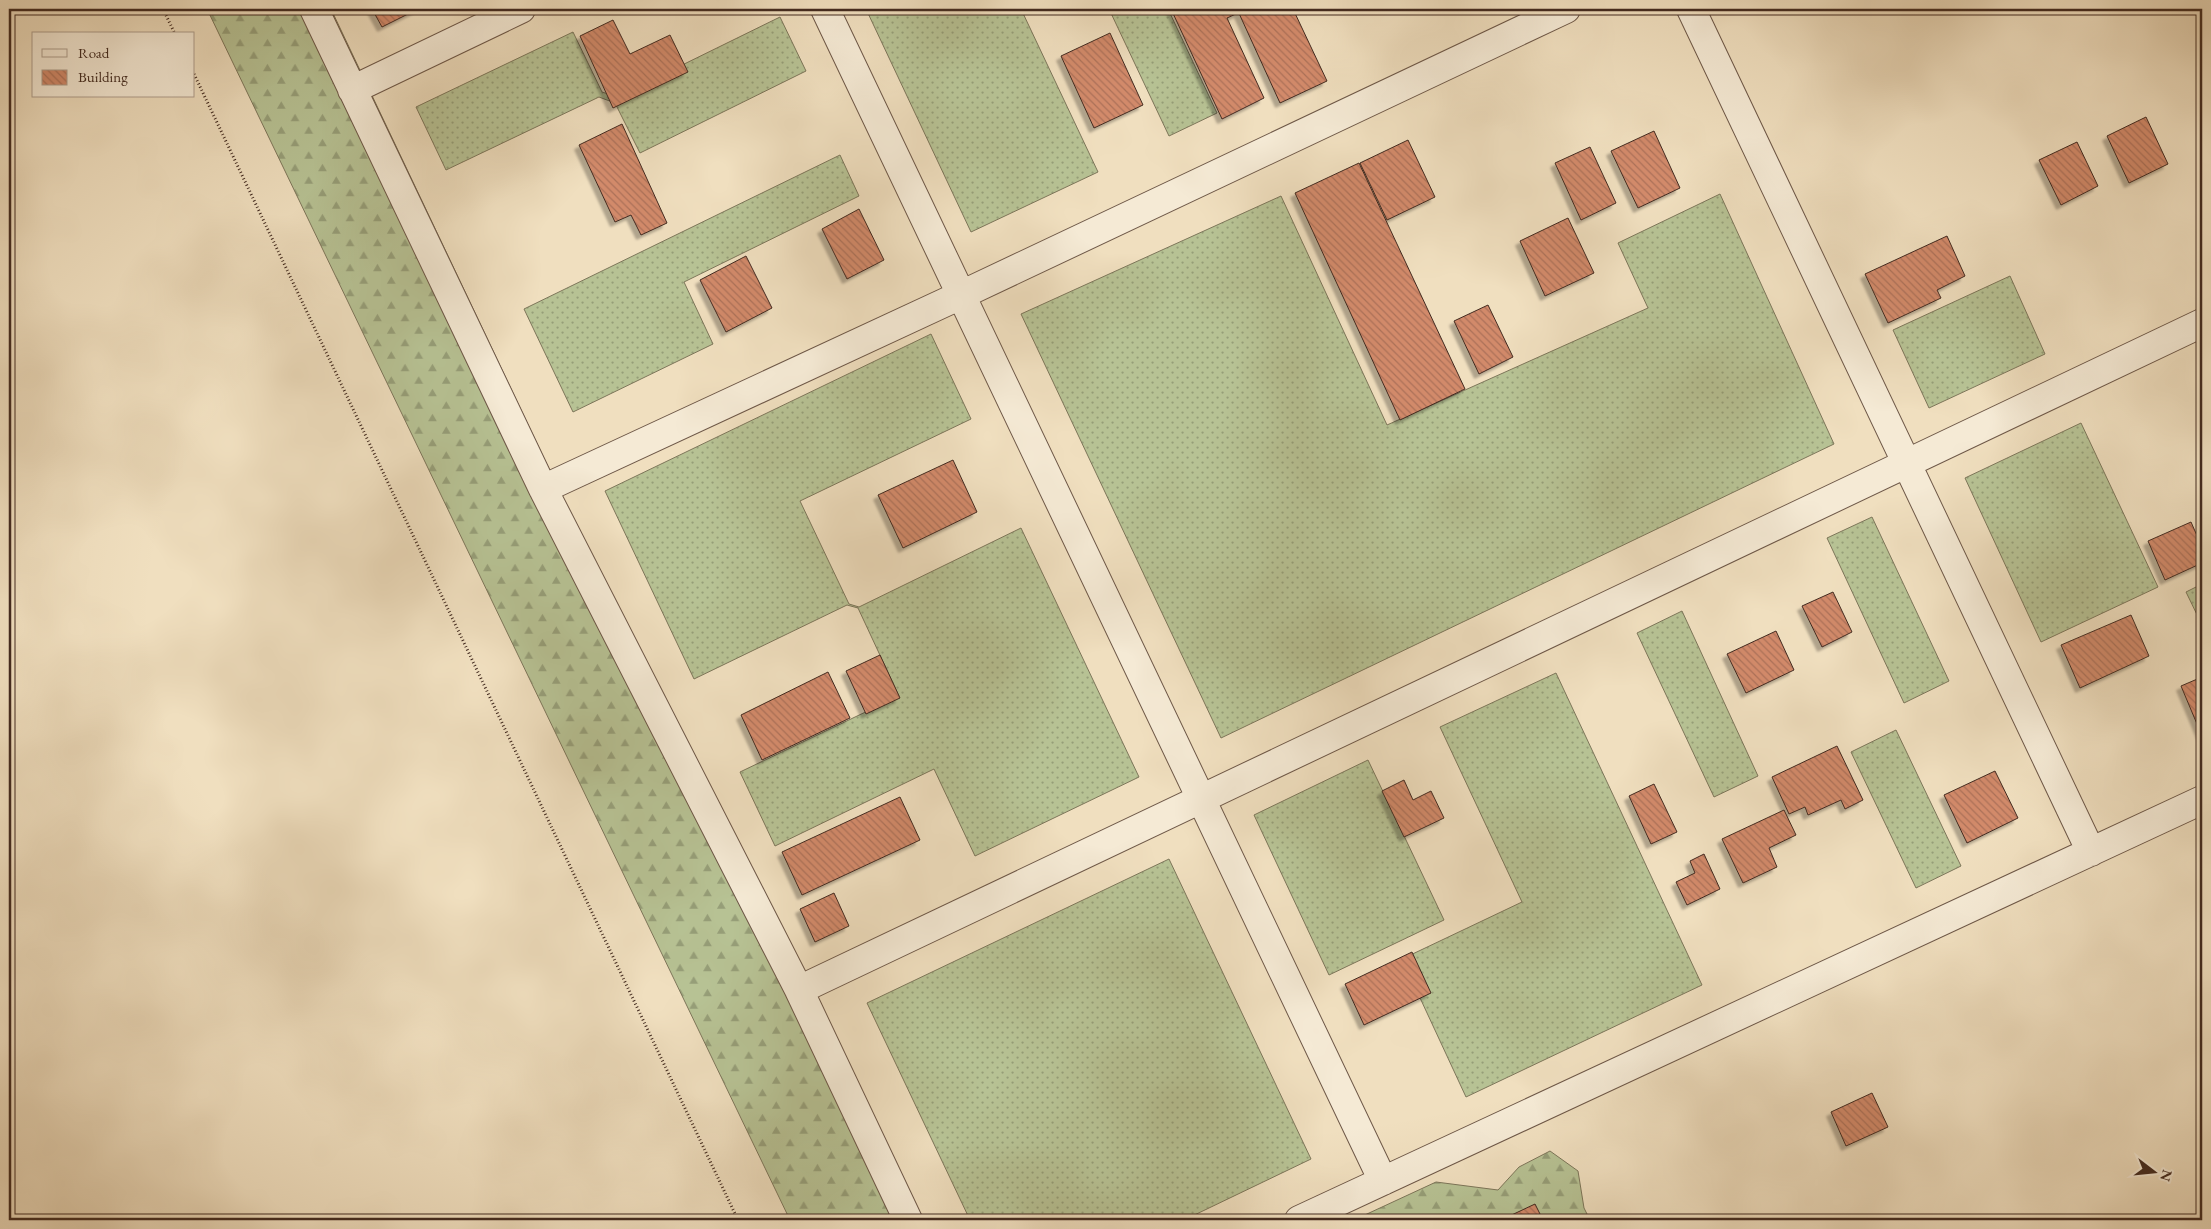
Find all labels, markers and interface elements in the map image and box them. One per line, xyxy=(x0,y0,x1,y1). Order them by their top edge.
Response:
legend xyxy=(32,32,195,98)
text: Road xyxy=(78,43,110,62)
text: Building xyxy=(78,67,128,86)
north arrow xyxy=(2128,1146,2178,1196)
text: N xyxy=(2156,1168,2177,1184)

